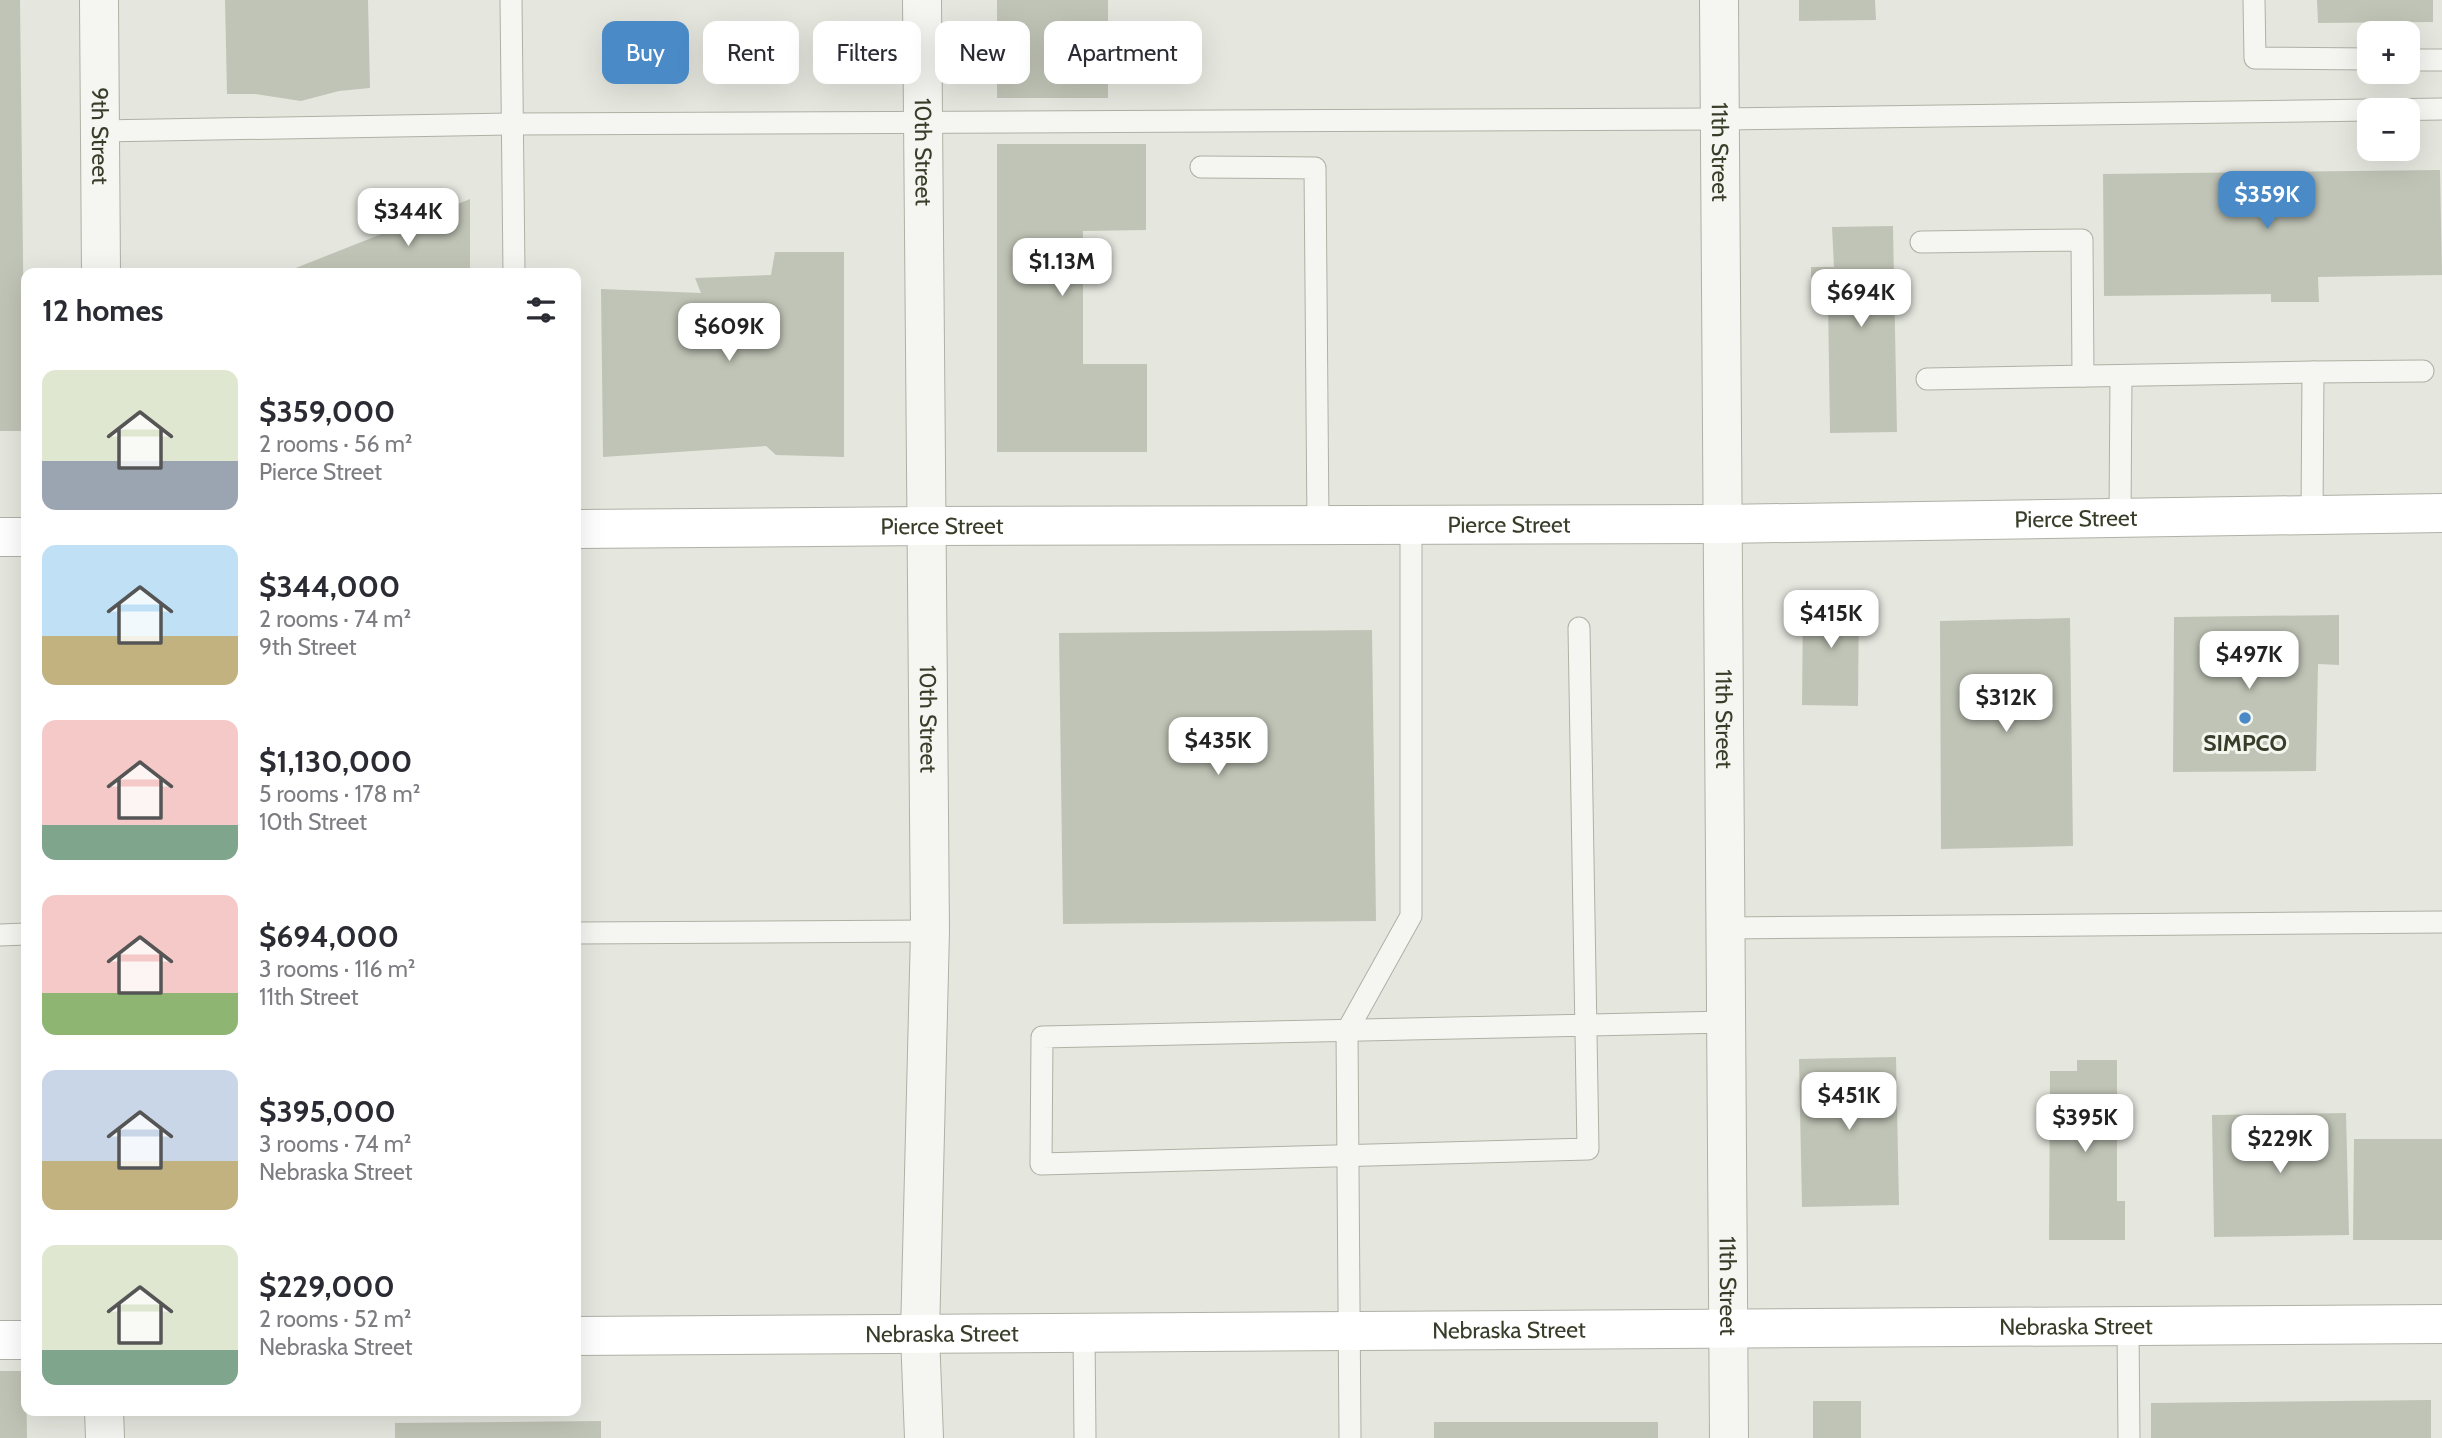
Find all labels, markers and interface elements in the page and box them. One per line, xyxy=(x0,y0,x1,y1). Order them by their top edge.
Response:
chip: Buy xyxy=(602,21,689,84)
chip: Rent xyxy=(703,21,799,84)
chip: Filters xyxy=(813,21,921,84)
chip: New xyxy=(935,21,1030,84)
chip: Apartment xyxy=(1044,21,1202,84)
map controls xyxy=(2357,21,2420,161)
button: + xyxy=(2357,21,2420,84)
street label: 9th Street xyxy=(86,87,114,185)
street label: 10th Street xyxy=(909,98,938,206)
button: − xyxy=(2357,98,2420,161)
street label: 11th Street xyxy=(1706,102,1734,202)
pin: $359K xyxy=(2218,172,2316,231)
text: $359K xyxy=(2234,180,2300,208)
pin: $344K xyxy=(359,188,457,248)
text: $344K xyxy=(374,197,442,225)
pin: $1.13M xyxy=(1005,238,1119,298)
text: $1.13M xyxy=(1029,247,1095,275)
pin: $694K xyxy=(1812,270,1910,329)
text: $694K xyxy=(1827,278,1895,306)
icon: filters xyxy=(522,291,560,329)
text: 12 homes xyxy=(42,292,164,329)
pin: $609K xyxy=(680,304,778,363)
text: $609K xyxy=(694,312,764,340)
text: $359,000 xyxy=(259,393,395,430)
icon: home xyxy=(98,398,182,482)
text: 2 rooms · 56 m² xyxy=(259,430,413,458)
text: Pierce Street xyxy=(259,458,382,486)
street label: Pierce Street xyxy=(2014,504,2138,534)
street label: Pierce Street xyxy=(1447,510,1571,539)
street label: Pierce Street xyxy=(880,512,1004,540)
text: $344,000 xyxy=(259,568,400,605)
icon: home xyxy=(98,573,182,657)
pin: $415K xyxy=(1782,590,1880,650)
text: $415K xyxy=(1800,599,1862,627)
text: 2 rooms · 74 m² xyxy=(259,605,411,633)
pin: $497K xyxy=(2200,632,2298,691)
text: 9th Street xyxy=(259,633,357,661)
text: $497K xyxy=(2216,640,2282,668)
street label: 10th Street xyxy=(914,665,943,773)
street label: 11th Street xyxy=(1710,669,1738,769)
pin: $312K xyxy=(1957,674,2055,734)
text: $312K xyxy=(1976,683,2036,711)
marker: SIMPCO xyxy=(2237,710,2253,726)
pin: $435K xyxy=(1169,718,1267,777)
text: $435K xyxy=(1185,726,1251,754)
place label: SIMPCO xyxy=(2203,729,2287,757)
text: $1,130,000 xyxy=(259,743,412,780)
icon: home xyxy=(98,748,182,832)
text: 5 rooms · 178 m² xyxy=(259,780,420,808)
text: 10th Street xyxy=(259,808,367,836)
text: $694,000 xyxy=(259,918,399,955)
icon: home xyxy=(98,923,182,1007)
text: 3 rooms · 116 m² xyxy=(259,955,415,983)
text: 11th Street xyxy=(259,983,359,1011)
pin: $451K xyxy=(1800,1072,1898,1132)
text: $451K xyxy=(1818,1081,1880,1109)
text: $395,000 xyxy=(259,1093,396,1130)
pin: $395K xyxy=(2036,1094,2134,1154)
icon: home xyxy=(98,1098,182,1182)
text: $395K xyxy=(2052,1103,2118,1131)
pin: $229K xyxy=(2231,1116,2329,1175)
text: $229K xyxy=(2247,1124,2313,1152)
text: 3 rooms · 74 m² xyxy=(259,1130,411,1158)
text: Nebraska Street xyxy=(259,1158,413,1186)
street label: 11th Street xyxy=(1714,1236,1742,1336)
text: $229,000 xyxy=(259,1268,395,1305)
icon: home xyxy=(98,1273,182,1357)
text: 2 rooms · 52 m² xyxy=(259,1305,412,1333)
street label: Nebraska Street xyxy=(1999,1312,2153,1341)
street label: Nebraska Street xyxy=(1432,1316,1586,1344)
street label: Nebraska Street xyxy=(865,1319,1019,1348)
text: Nebraska Street xyxy=(259,1333,413,1361)

